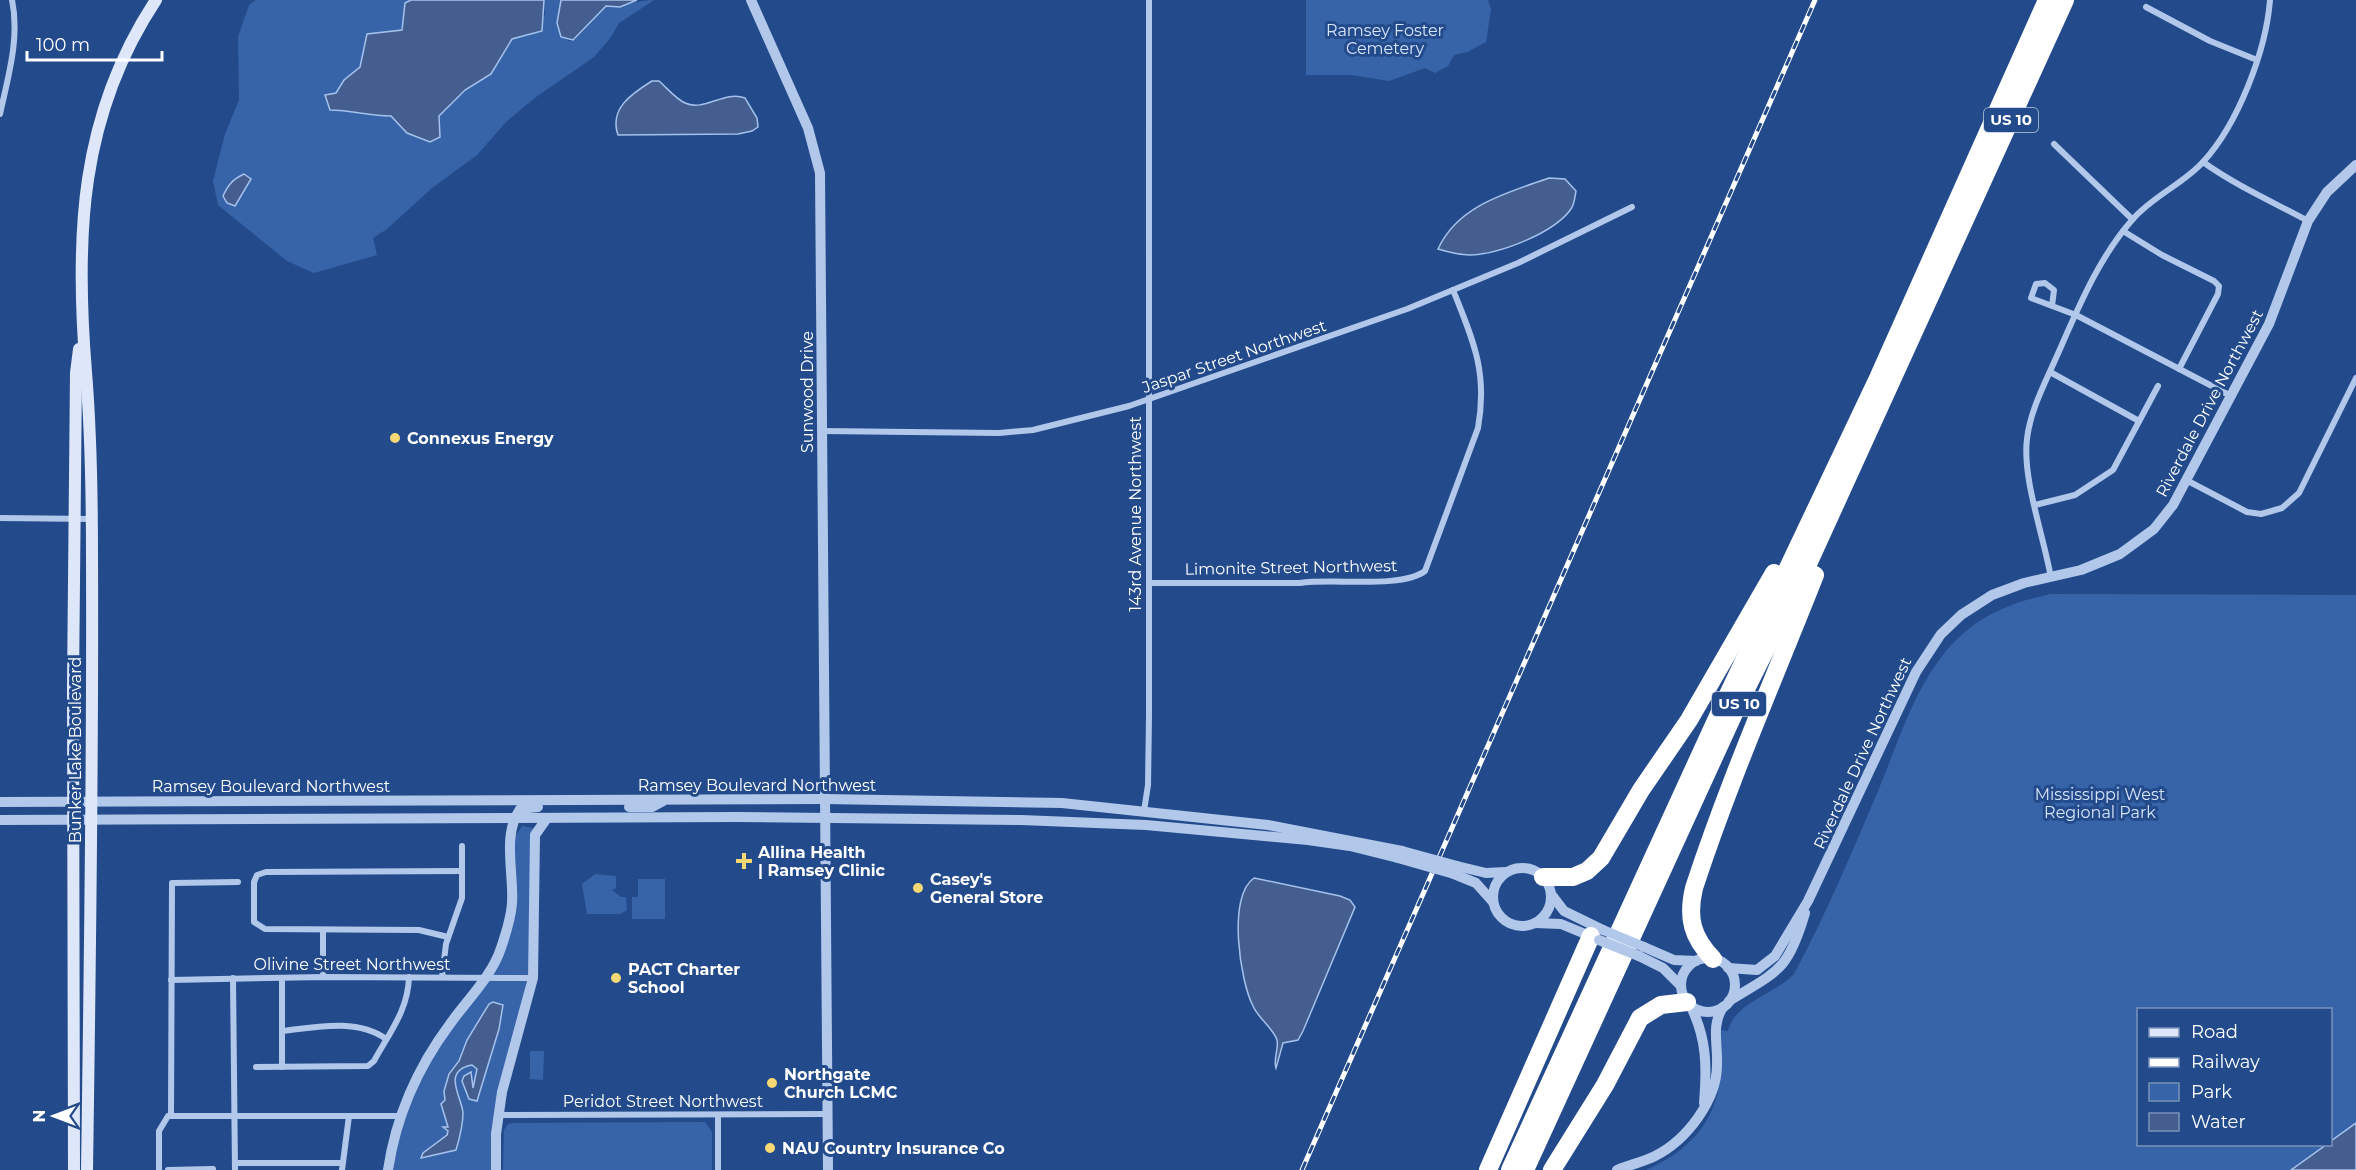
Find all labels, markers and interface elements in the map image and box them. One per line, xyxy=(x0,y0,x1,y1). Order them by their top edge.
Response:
park label: Ramsey Foster Cemetery xyxy=(1326,21,1444,58)
scale bar xyxy=(27,24,162,62)
text: 100 m xyxy=(36,34,90,56)
road number: US 10 xyxy=(1984,108,2038,132)
street label: Riverdale Drive Northwest xyxy=(2152,306,2267,500)
street label: Jaspar Street Northwest xyxy=(1139,316,1329,397)
street label: Sunwood Drive xyxy=(798,331,817,453)
street label: 143rd Avenue Northwest xyxy=(1126,416,1145,612)
place label: Connexus Energy xyxy=(407,429,554,448)
marker: Connexus Energy xyxy=(388,431,402,445)
street label: Limonite Street Northwest xyxy=(1184,556,1398,579)
street label: Riverdale Drive Northwest xyxy=(1810,654,1916,852)
street label: Bunker Lake Boulevard xyxy=(66,657,85,843)
road number: US 10 xyxy=(1712,692,1766,716)
street label: Ramsey Boulevard Northwest xyxy=(638,776,877,795)
street label: Ramsey Boulevard Northwest xyxy=(152,777,391,796)
park label: Mississippi West Regional Park xyxy=(2035,785,2166,822)
place label: Allina Health | Ramsey Clinic xyxy=(757,843,886,880)
marker: Allina Health | Ramsey Clinic xyxy=(735,852,753,870)
place label: Casey's General Store xyxy=(930,870,1043,907)
marker: Casey's General Store xyxy=(911,881,925,895)
street label: Olivine Street Northwest xyxy=(254,955,451,974)
place label: PACT Charter School xyxy=(628,960,740,997)
marker: PACT Charter School xyxy=(609,971,623,985)
legend xyxy=(2137,1008,2332,1146)
text: Road xyxy=(2191,1021,2238,1043)
text: Railway xyxy=(2191,1051,2260,1073)
place label: Northgate Church LCMC xyxy=(784,1065,898,1102)
marker: Northgate Church LCMC xyxy=(765,1076,779,1090)
text: Park xyxy=(2191,1081,2232,1103)
north arrow xyxy=(24,1086,84,1146)
street label: Peridot Street Northwest xyxy=(563,1092,764,1111)
text: N xyxy=(30,1110,49,1122)
text: Water xyxy=(2191,1111,2246,1133)
place label: NAU Country Insurance Co xyxy=(782,1139,1005,1158)
marker: NAU Country Insurance Co xyxy=(763,1141,777,1155)

